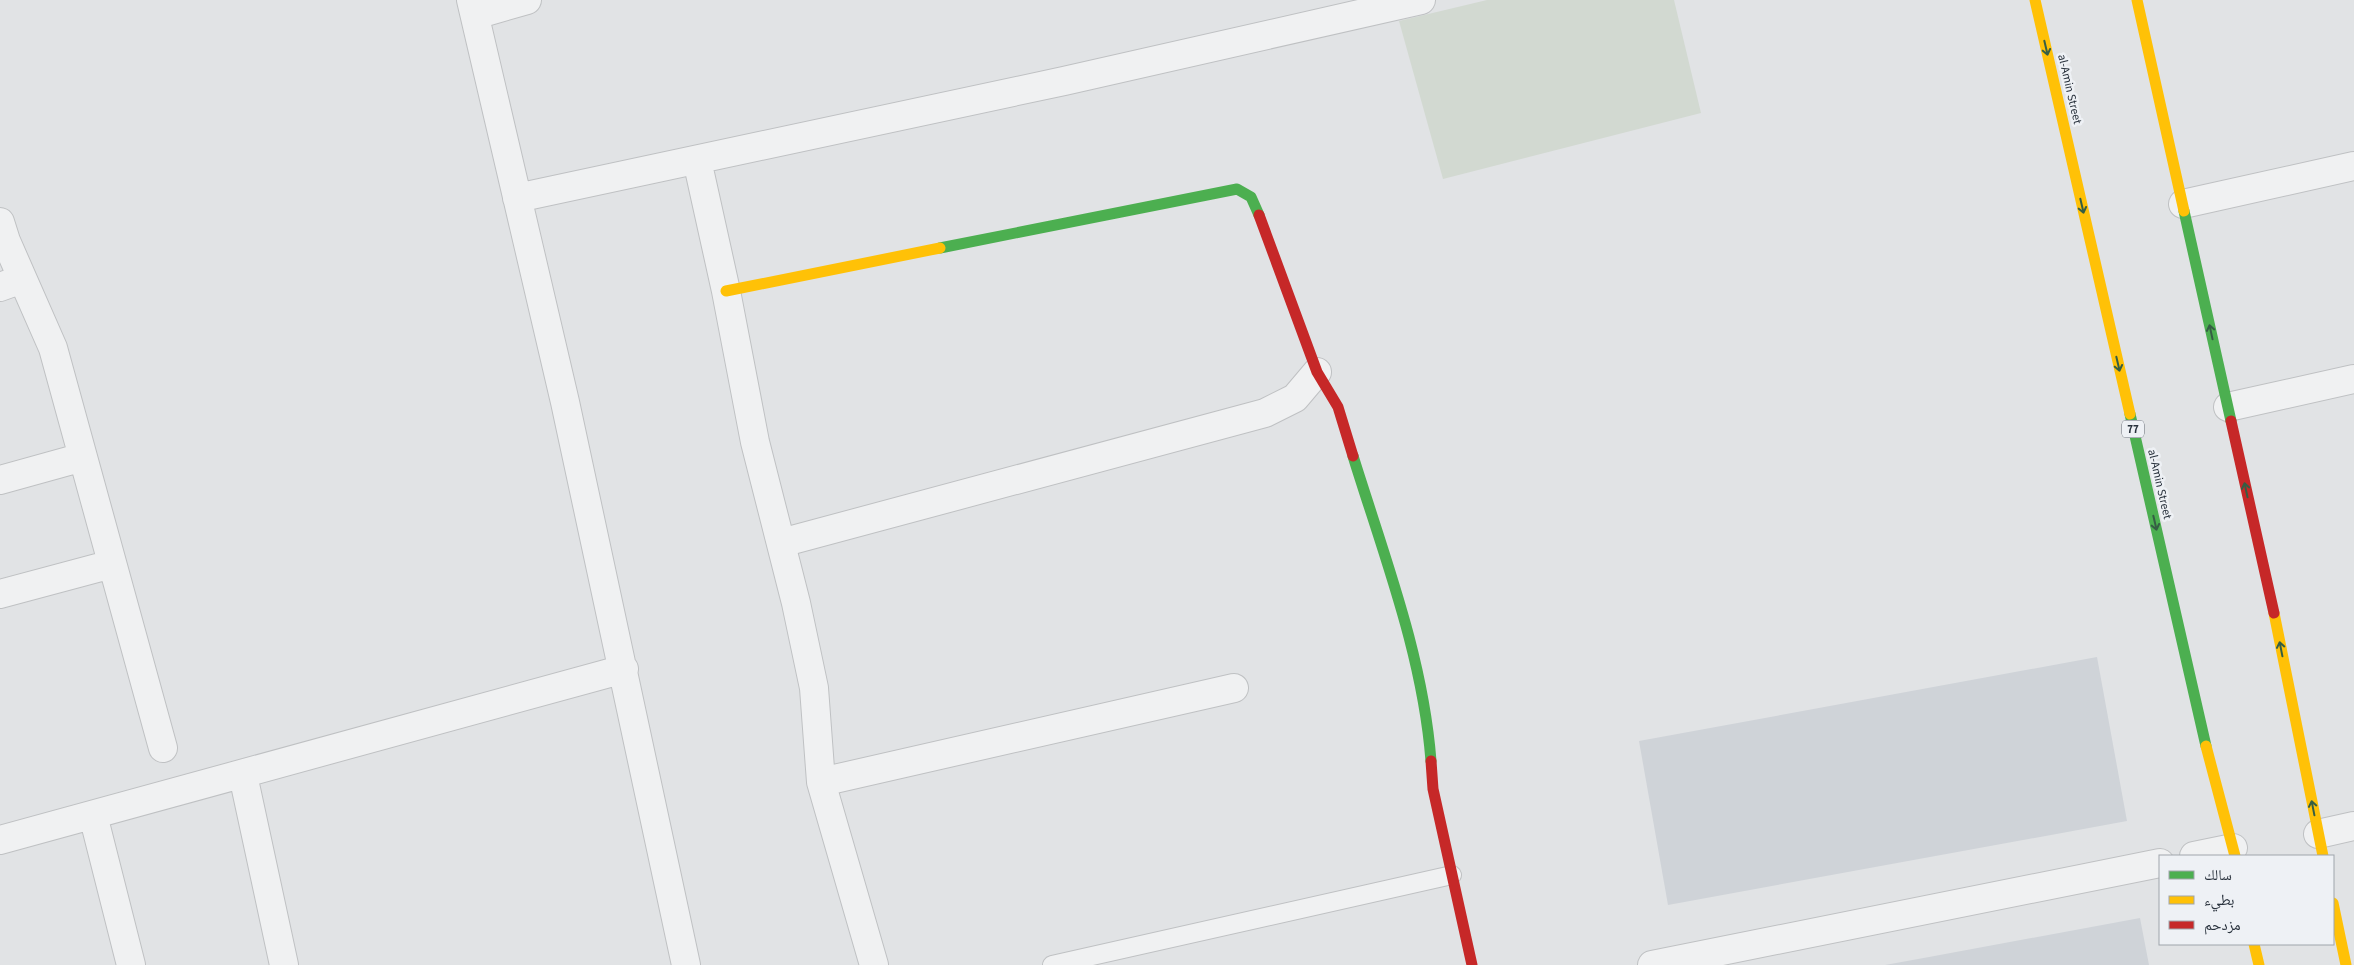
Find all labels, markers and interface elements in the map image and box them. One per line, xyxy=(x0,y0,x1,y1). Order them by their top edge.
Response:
one-way arrow xyxy=(2042,39,2051,55)
street label: al-Amin Street xyxy=(2053,52,2086,126)
one-way arrow xyxy=(2078,197,2087,213)
one-way arrow xyxy=(2206,324,2215,340)
one-way arrow xyxy=(2114,356,2123,372)
road number: 77 xyxy=(2122,420,2144,438)
street label: al-Amin Street xyxy=(2143,447,2176,521)
one-way arrow xyxy=(2241,483,2251,499)
one-way arrow xyxy=(2151,514,2160,530)
one-way arrow xyxy=(2276,642,2286,658)
one-way arrow xyxy=(2308,801,2317,817)
legend xyxy=(2159,855,2334,945)
text: سالك xyxy=(2204,865,2232,886)
text: بطيء xyxy=(2204,890,2234,912)
text: مزدحم xyxy=(2204,915,2241,936)

